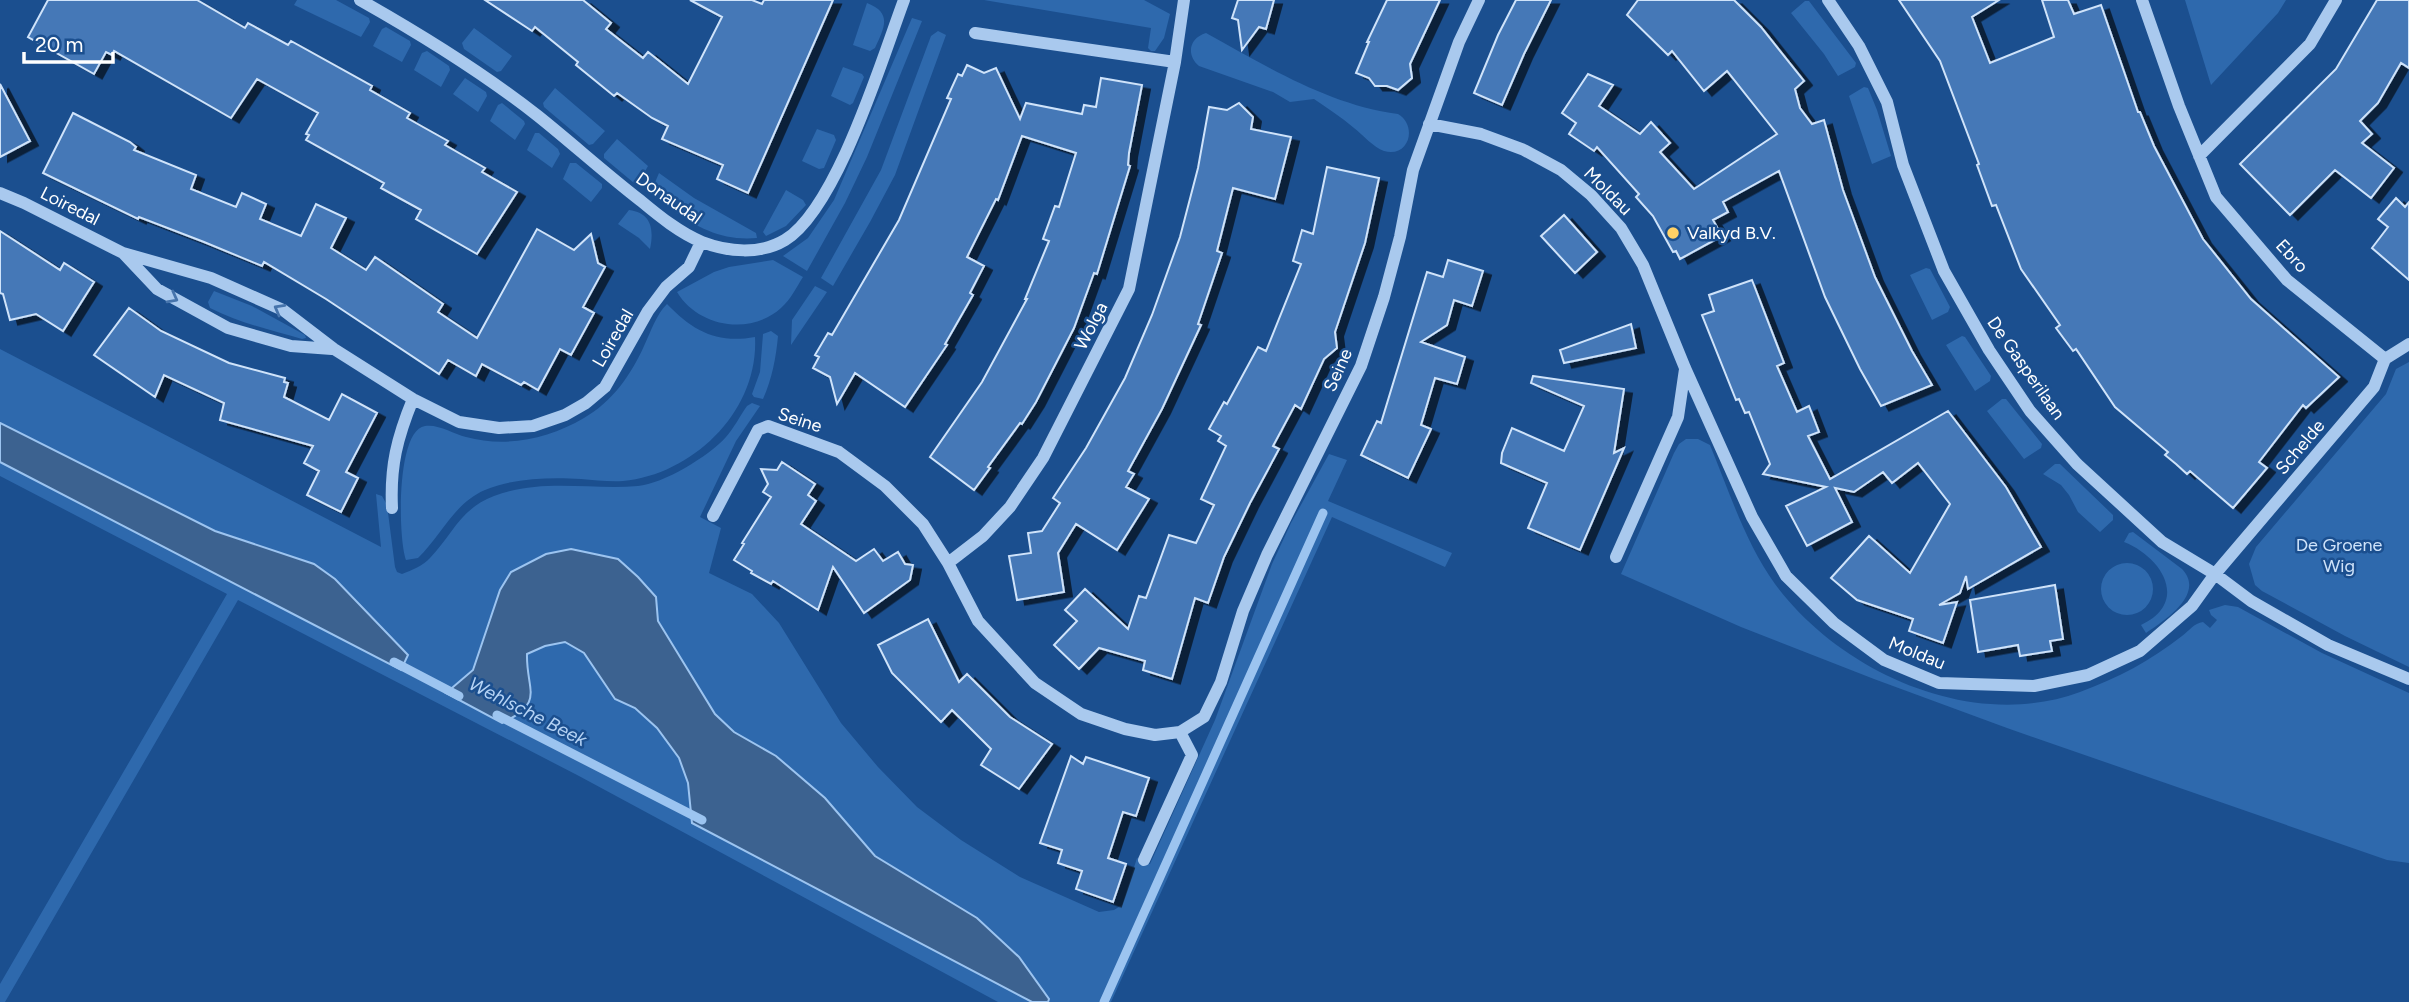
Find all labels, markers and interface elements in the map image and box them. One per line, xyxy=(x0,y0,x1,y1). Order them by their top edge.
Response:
scale bar xyxy=(24,21,114,65)
text: 20 m xyxy=(35,32,83,57)
street label: Moldau xyxy=(1579,162,1637,220)
street label: Donaudal xyxy=(632,167,706,229)
street label: Loiredal xyxy=(37,182,103,230)
place label: Valkyd B.V. xyxy=(1687,222,1776,244)
marker: Valkyd B.V. xyxy=(1665,225,1681,241)
street label: Ebro xyxy=(2271,235,2313,277)
one-way arrow xyxy=(166,289,178,303)
street label: Wolga xyxy=(1070,298,1112,354)
one-way arrow xyxy=(273,304,286,317)
street label: Loiredal xyxy=(588,305,638,371)
street label: De Gasperilaan xyxy=(1982,312,2070,424)
street label: Seine xyxy=(1319,345,1357,395)
street label: Seine xyxy=(775,403,825,437)
street label: Schelde xyxy=(2271,415,2329,479)
park label: De Groene Wig xyxy=(2296,534,2382,577)
street label: Moldau xyxy=(1885,632,1949,674)
water label: Wehlsche Beek xyxy=(465,672,591,751)

